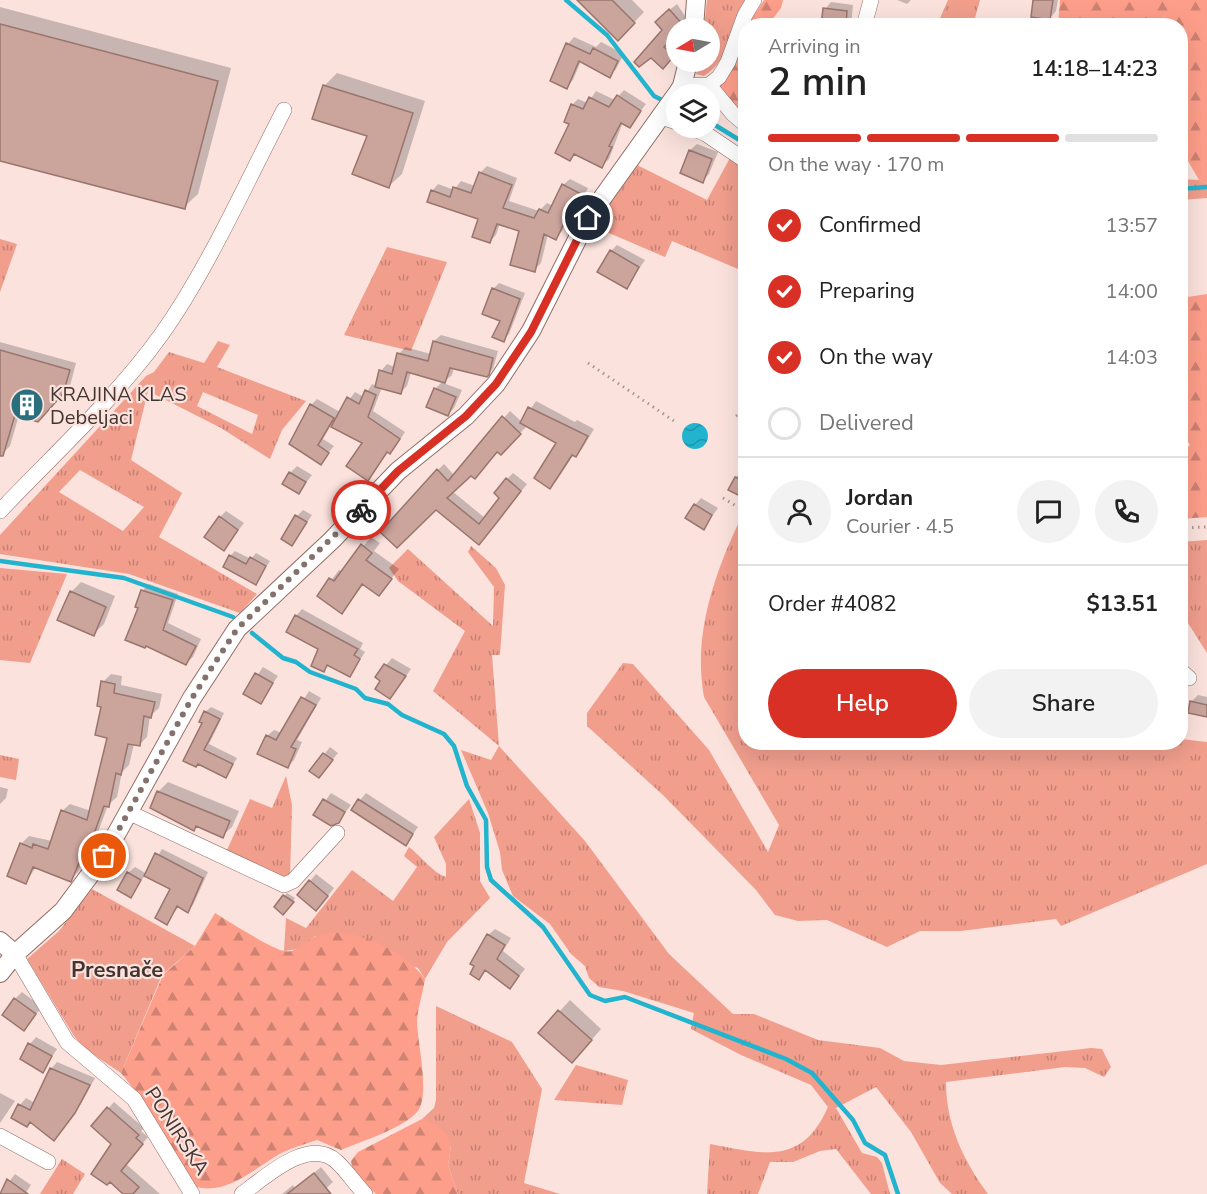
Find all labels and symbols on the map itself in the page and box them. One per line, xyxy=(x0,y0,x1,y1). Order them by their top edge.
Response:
north arrow xyxy=(666,18,720,72)
pin xyxy=(562,192,613,243)
place label: KRAJINA KLAS Debeljaci xyxy=(50,381,186,431)
building icon: KRAJINA KLAS Debeljaci xyxy=(9,387,45,423)
courier xyxy=(331,480,391,540)
pin xyxy=(78,830,129,881)
district label: Presnače xyxy=(71,955,163,985)
street label: PONIRSKA xyxy=(138,1082,216,1181)

